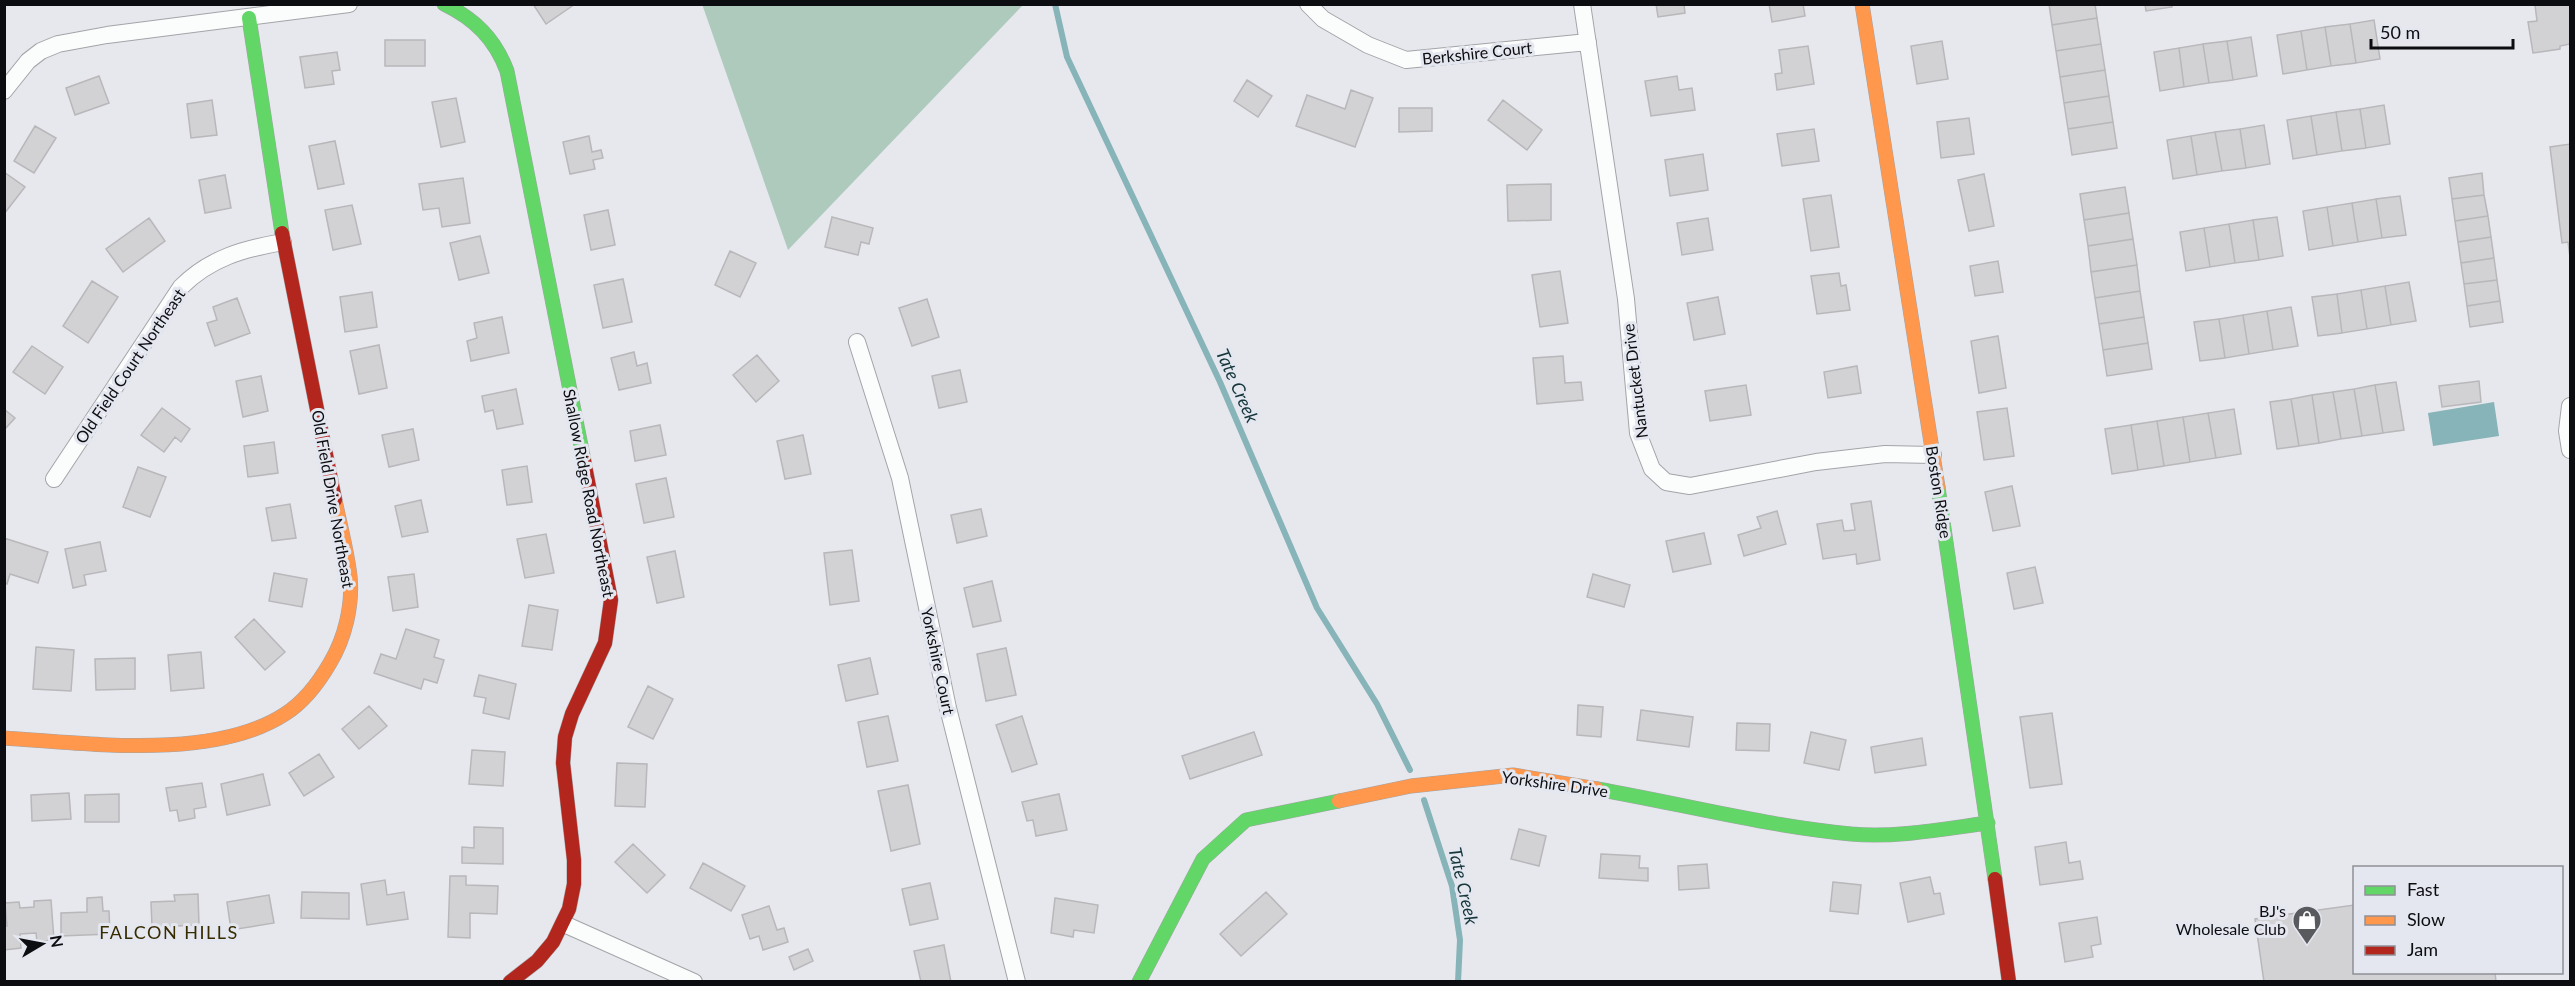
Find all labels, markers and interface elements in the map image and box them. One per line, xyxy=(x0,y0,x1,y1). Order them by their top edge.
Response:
scale bar xyxy=(2371,12,2514,50)
text: 50 m xyxy=(2380,21,2420,43)
street label: Berkshire Court xyxy=(1421,37,1533,68)
street label: Old Field Court Northeast xyxy=(71,285,189,447)
street label: Nantucket Drive xyxy=(1618,323,1651,439)
water label: Tate Creek xyxy=(1212,345,1264,426)
street label: Shallow Ridge Road Northeast xyxy=(560,387,619,599)
street label: Old Field Drive Northeast xyxy=(308,408,359,590)
street label: Boston Ridge xyxy=(1923,444,1956,540)
street label: Yorkshire Court xyxy=(918,606,959,716)
street label: Yorkshire Drive xyxy=(1501,767,1609,800)
water label: Tate Creek xyxy=(1444,845,1484,927)
legend xyxy=(2353,866,2563,974)
text: Fast xyxy=(2407,878,2440,900)
place label: BJ's Wholesale Club xyxy=(2176,901,2286,938)
shop icon: BJ's Wholesale Club xyxy=(2291,904,2323,946)
text: Slow xyxy=(2407,908,2445,930)
north arrow xyxy=(12,914,72,974)
district label: FALCON HILLS xyxy=(99,921,239,943)
text: N xyxy=(47,934,68,949)
text: Jam xyxy=(2407,938,2438,960)

